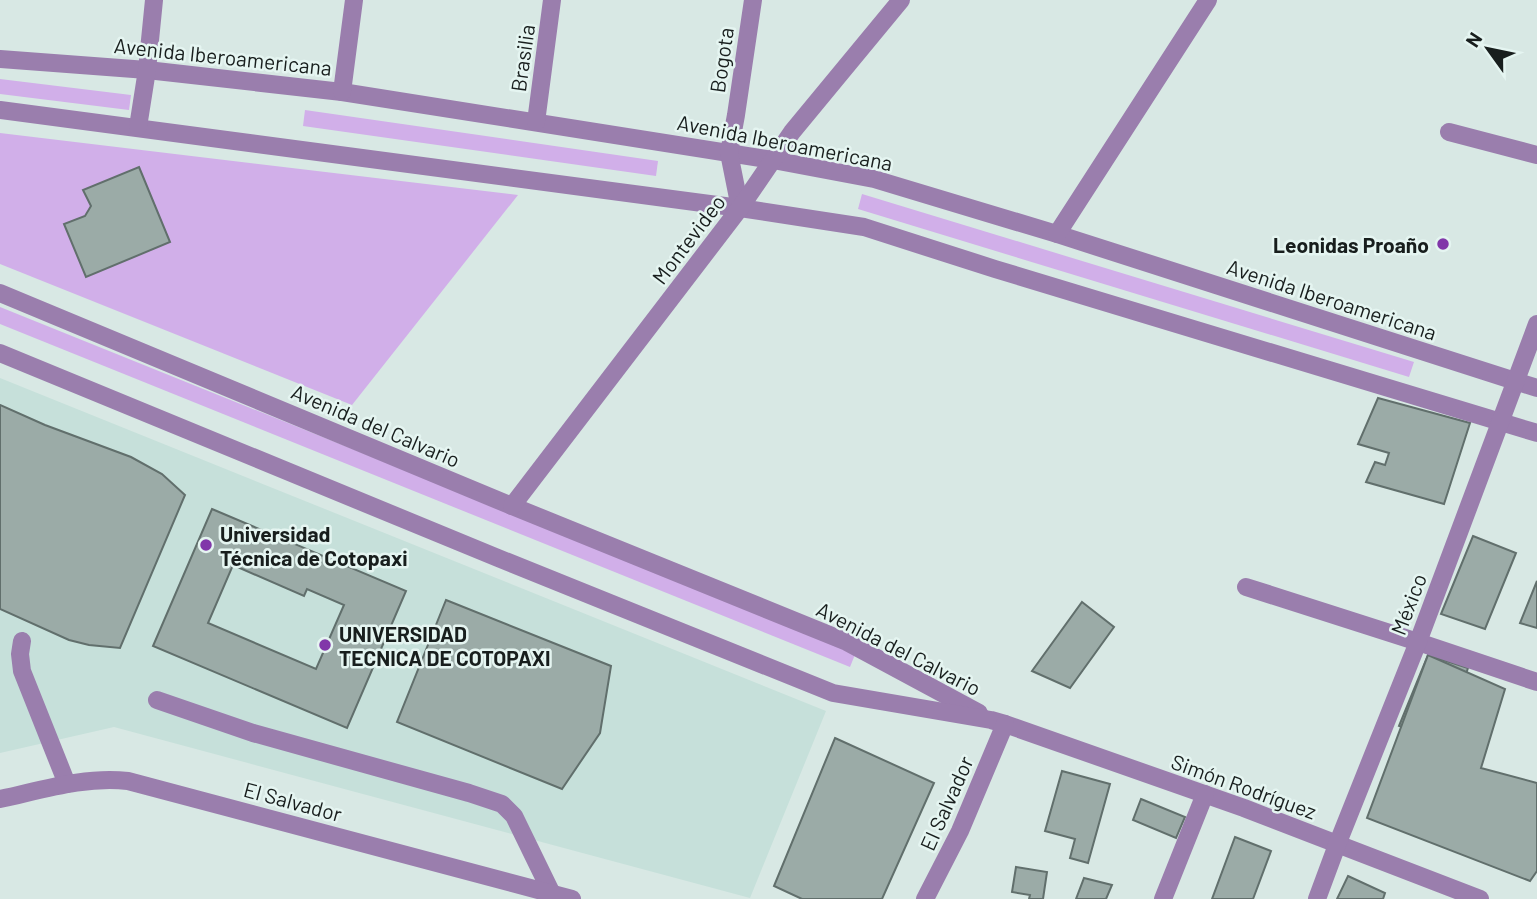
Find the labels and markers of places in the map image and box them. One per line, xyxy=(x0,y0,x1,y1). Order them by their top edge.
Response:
place label: Leonidas Proaño xyxy=(1273,232,1429,257)
marker: Leonidas Proaño xyxy=(1435,236,1451,252)
place label: Universidad Técnica de Cotopaxi xyxy=(220,521,408,570)
marker: Universidad Técnica de Cotopaxi xyxy=(198,537,214,553)
place label: UNIVERSIDAD TECNICA DE COTOPAXI xyxy=(339,621,551,670)
marker: UNIVERSIDAD TECNICA DE COTOPAXI xyxy=(317,637,333,653)

